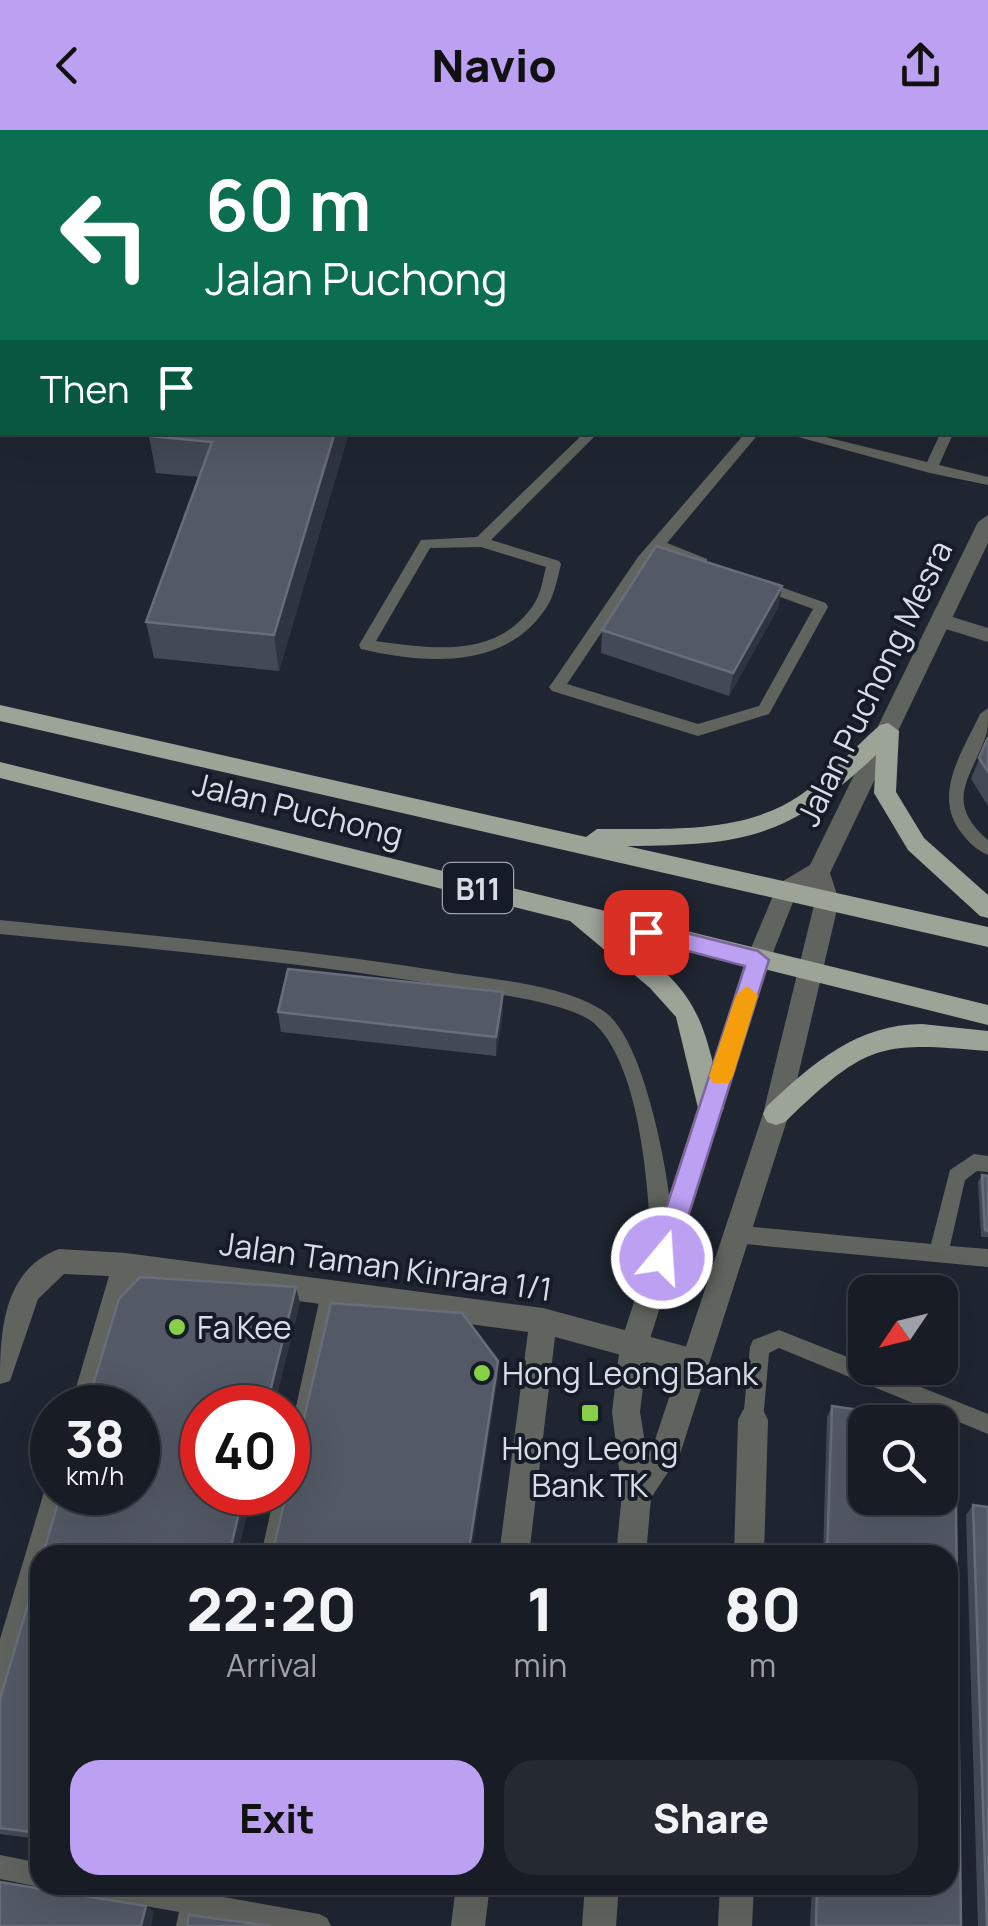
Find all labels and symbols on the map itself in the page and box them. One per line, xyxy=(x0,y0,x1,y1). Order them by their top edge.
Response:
street label: Jalan Puchong Mesra xyxy=(786,533,962,833)
street label: Jalan Puchong xyxy=(188,762,408,856)
road number: B11 xyxy=(443,863,513,913)
pin xyxy=(604,890,689,975)
position arrow xyxy=(610,1206,714,1310)
street label: Jalan Taman Kinrara 1/1 xyxy=(217,1221,555,1311)
north arrow xyxy=(848,1275,958,1385)
place label: Fa Kee xyxy=(197,1305,292,1349)
marker: Fa Kee xyxy=(166,1316,188,1338)
place label: Hong Leong Bank xyxy=(502,1351,759,1395)
marker: Hong Leong Bank xyxy=(471,1362,493,1384)
speed limit sign: 40 xyxy=(180,1385,310,1515)
marker: Hong Leong Bank TK xyxy=(579,1402,601,1424)
place label: Hong Leong Bank TK xyxy=(501,1426,679,1507)

